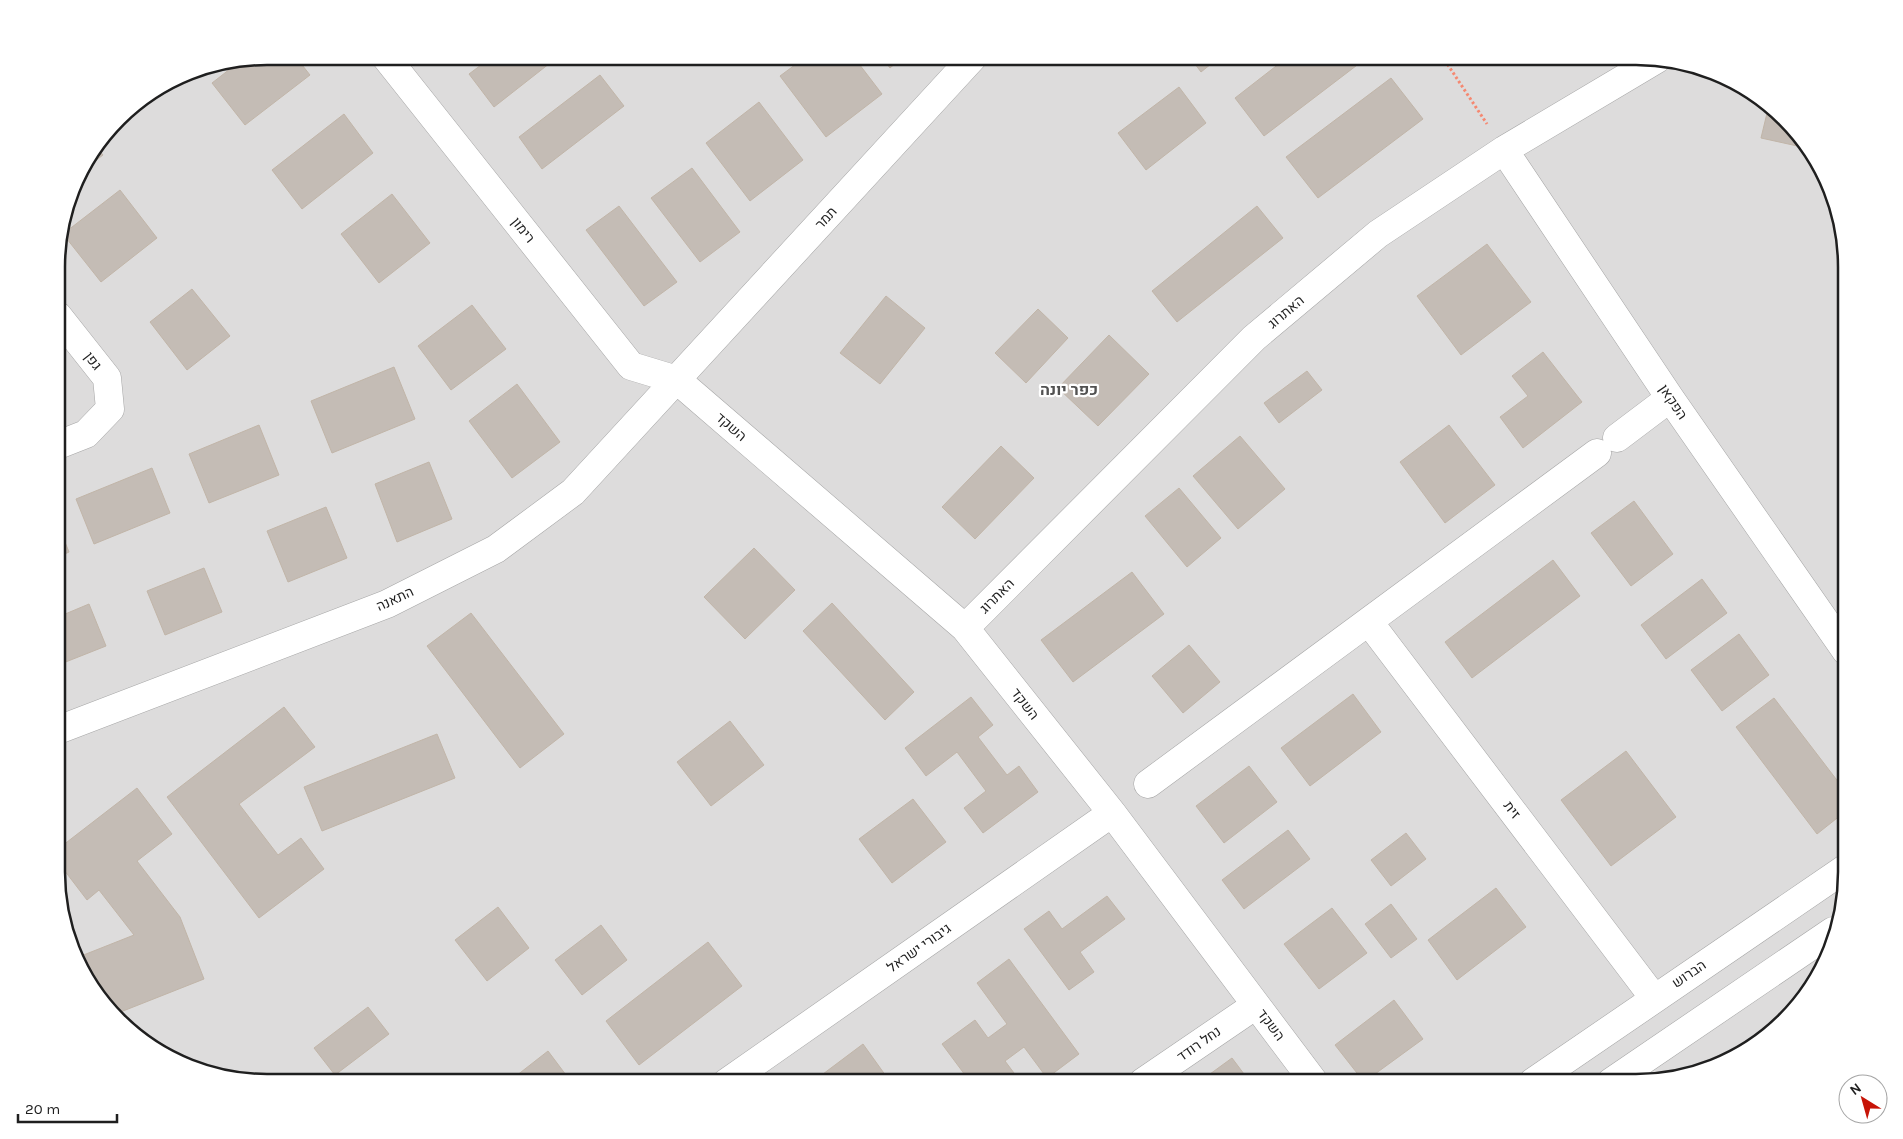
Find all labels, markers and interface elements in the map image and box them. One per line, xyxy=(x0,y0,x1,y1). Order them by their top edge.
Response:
street label: תמר xyxy=(811,203,841,233)
street label: רימון xyxy=(508,214,538,246)
street label: האתרוג xyxy=(1264,292,1308,332)
street label: גפן xyxy=(81,349,105,373)
district label: כפר יונה xyxy=(1040,380,1098,399)
street label: הפקאן xyxy=(1655,381,1691,423)
street label: השקד xyxy=(712,409,750,445)
street label: האתרוג xyxy=(976,575,1018,617)
street label: התאנה xyxy=(374,583,416,615)
street label: השקד xyxy=(1007,685,1043,723)
street label: זית xyxy=(1500,798,1524,822)
street label: גיבורי ישראל xyxy=(884,920,954,976)
street label: הברוש xyxy=(1669,956,1709,992)
street label: השקד xyxy=(1254,1006,1288,1044)
street label: נחל רודד xyxy=(1174,1023,1224,1065)
north arrow xyxy=(1838,1074,1888,1124)
text: N xyxy=(1846,1079,1865,1099)
scale bar xyxy=(18,1092,116,1124)
text: 20 m xyxy=(25,1100,60,1118)

